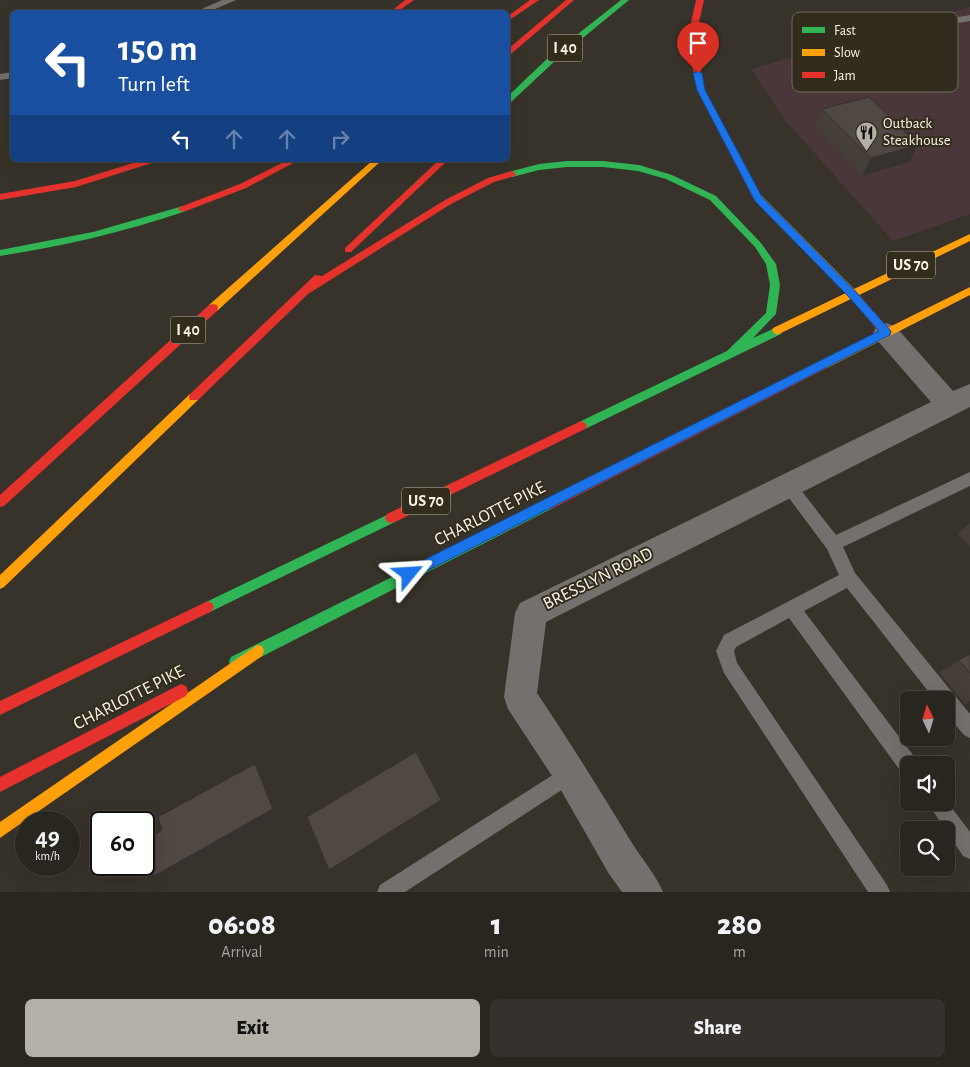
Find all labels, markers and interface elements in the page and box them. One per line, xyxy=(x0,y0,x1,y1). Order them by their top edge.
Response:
legend xyxy=(792,12,958,92)
pin xyxy=(677,22,719,73)
text: Fast xyxy=(834,24,856,38)
icon: arrive xyxy=(684,29,712,57)
icon: left xyxy=(35,30,100,95)
text: 150 m xyxy=(118,32,198,67)
road number: I 40 xyxy=(548,34,582,62)
text: Slow xyxy=(834,46,861,60)
text: Jam xyxy=(834,69,856,83)
text: Turn left xyxy=(118,73,190,95)
place label: Outback Steakhouse xyxy=(883,116,951,148)
restaurant icon: Outback Steakhouse xyxy=(855,120,879,151)
icon: left xyxy=(167,125,195,153)
icon: ahead xyxy=(220,125,248,153)
icon: ahead xyxy=(273,125,301,153)
icon: right xyxy=(326,125,354,153)
road number: US 70 xyxy=(887,252,935,278)
road number: I 40 xyxy=(170,316,206,344)
street label: CHARLOTTE PIKE xyxy=(432,478,549,550)
road number: US 70 xyxy=(402,488,450,514)
street label: BRESSLYN ROAD xyxy=(540,545,656,613)
position arrow xyxy=(382,547,434,599)
street label: CHARLOTTE PIKE xyxy=(71,662,188,734)
north arrow xyxy=(900,691,955,746)
map controls xyxy=(900,691,955,876)
button: sound xyxy=(900,756,955,811)
speed limit sign: 60 xyxy=(90,811,155,876)
button: search xyxy=(900,821,955,876)
text: 49 xyxy=(35,825,60,850)
text: km/h xyxy=(35,850,60,862)
text: 06:08 xyxy=(208,910,276,940)
text: 1 xyxy=(491,910,502,940)
text: 280 xyxy=(717,910,762,940)
text: Arrival xyxy=(221,944,262,960)
text: min xyxy=(484,944,509,960)
text: m xyxy=(733,944,746,960)
button: Exit xyxy=(25,999,480,1057)
button: Share xyxy=(490,999,945,1057)

